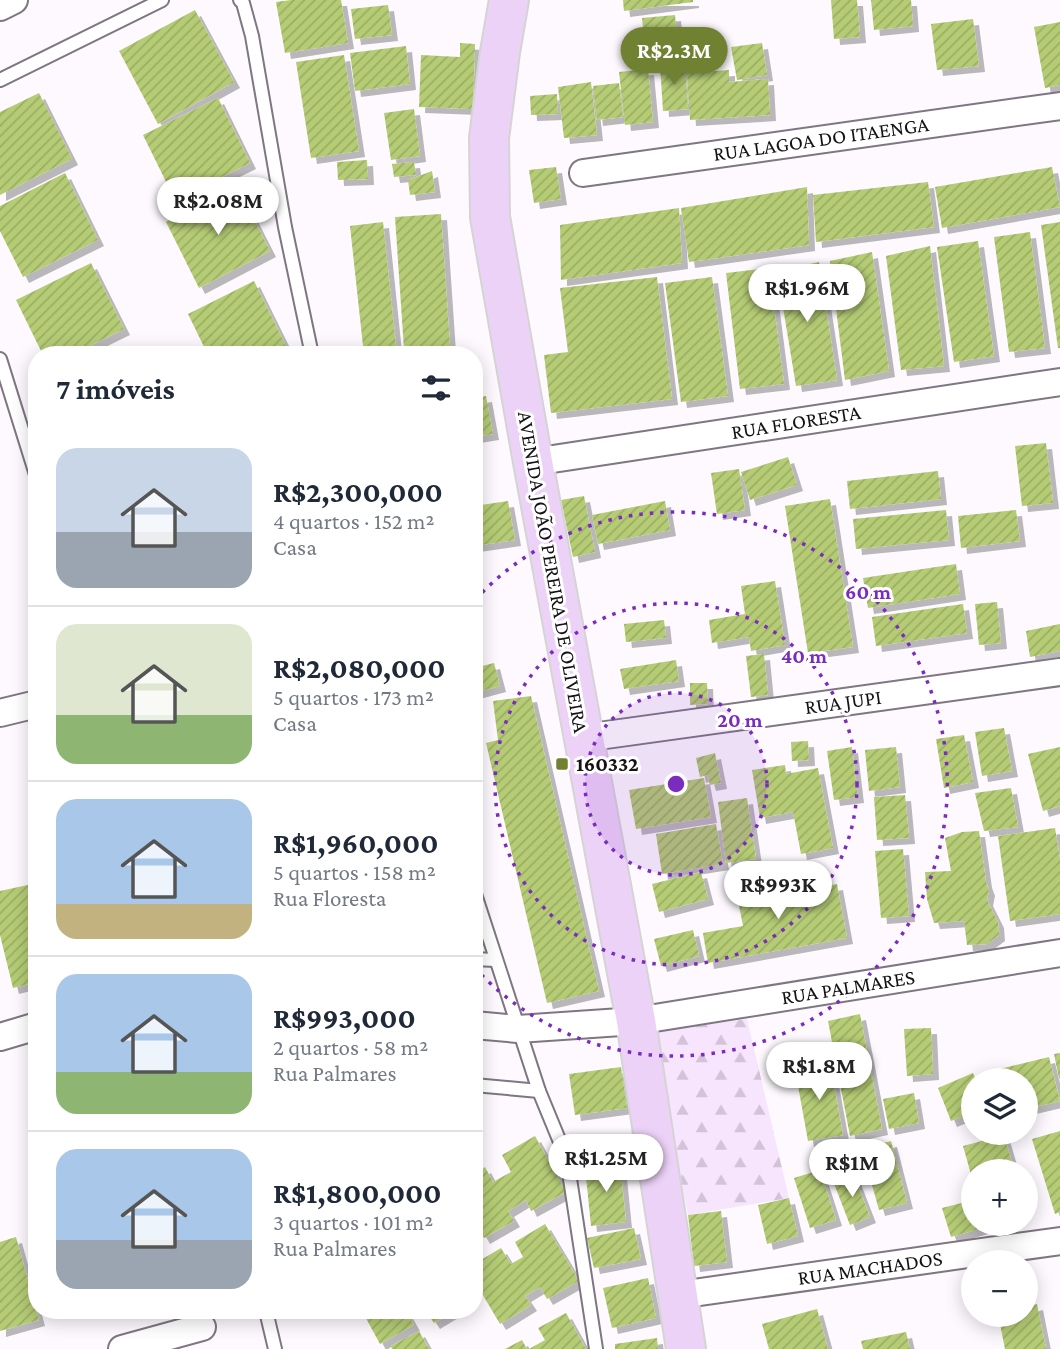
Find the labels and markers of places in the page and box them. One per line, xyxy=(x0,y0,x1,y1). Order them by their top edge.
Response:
pin: R$2.3M xyxy=(617,28,731,87)
pin: R$2.08M xyxy=(153,177,283,237)
pin: R$1.96M xyxy=(742,264,872,324)
place label: 160332 xyxy=(576,752,639,776)
marker: 160332 xyxy=(554,756,570,772)
centre of rings xyxy=(664,772,688,796)
pin: R$993K xyxy=(721,862,835,921)
pin: R$1.8M xyxy=(762,1042,876,1102)
pin: R$1.25M xyxy=(541,1134,671,1194)
pin: R$1M xyxy=(811,1140,893,1199)

